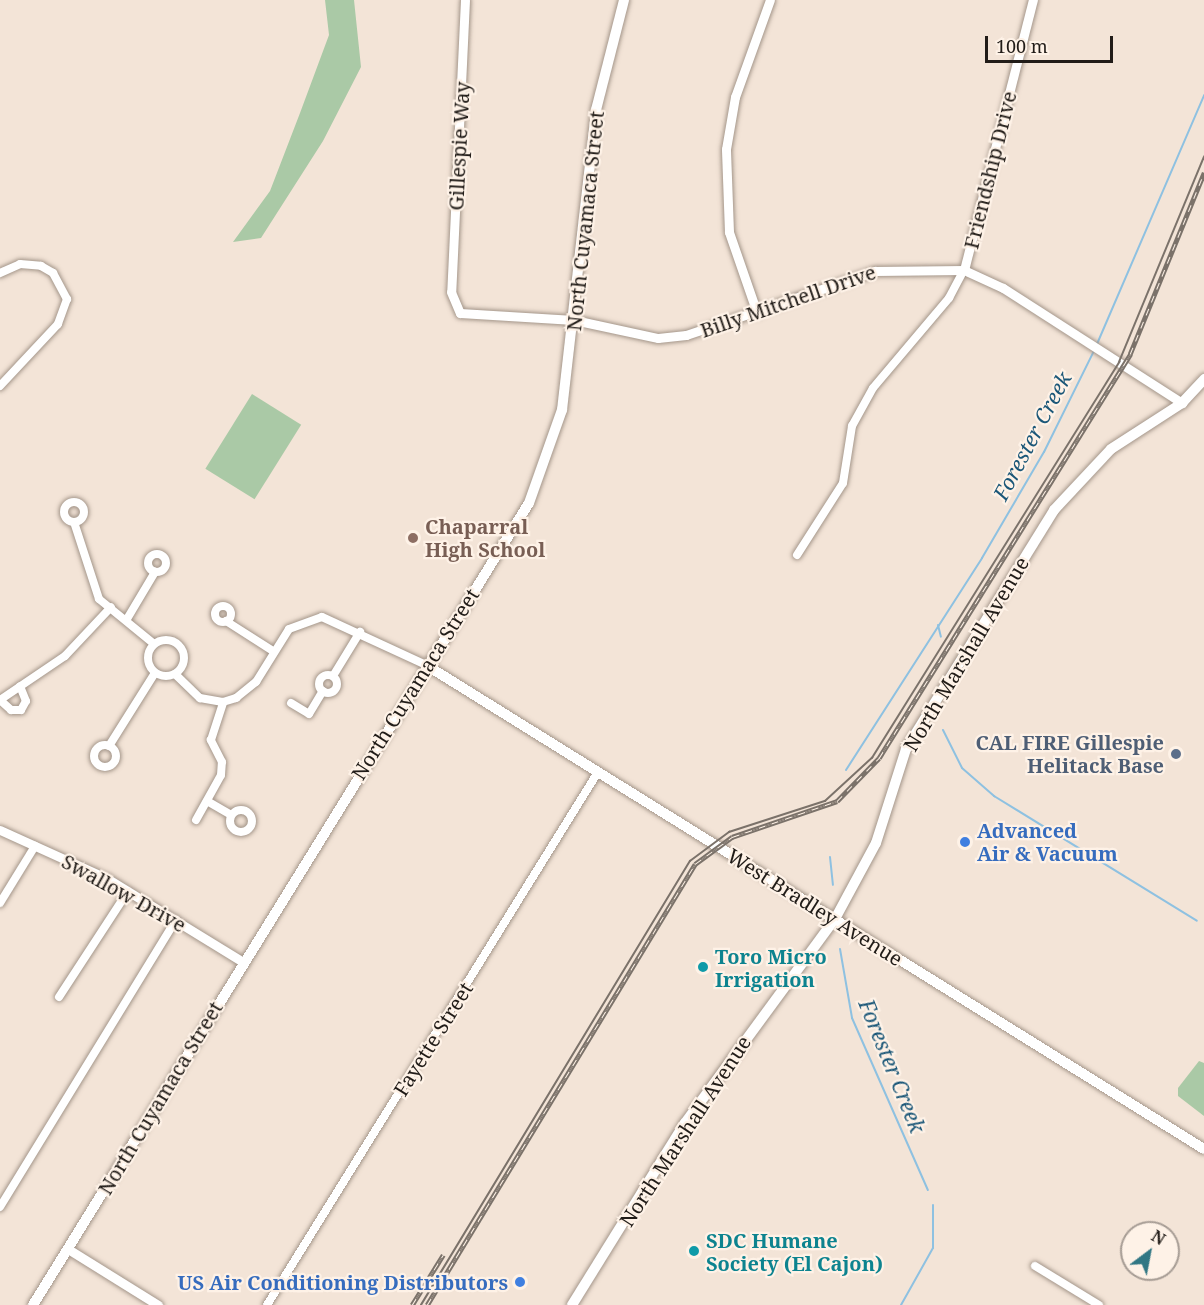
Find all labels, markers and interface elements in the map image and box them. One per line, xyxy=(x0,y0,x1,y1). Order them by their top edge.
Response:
scale bar xyxy=(988,24,1116,62)
text: 100 m xyxy=(996,34,1048,58)
street label: Gillespie Way xyxy=(444,81,474,211)
street label: Friendship Drive xyxy=(959,89,1021,251)
street label: North Cuyamaca Street xyxy=(562,110,608,332)
street label: Billy Mitchell Drive xyxy=(697,260,879,342)
water label: Forester Creek xyxy=(988,368,1076,504)
place label: Chaparral High School xyxy=(425,514,545,561)
marker: Chaparral High School xyxy=(406,531,420,545)
street label: North Marshall Avenue xyxy=(898,552,1034,756)
street label: North Cuyamaca Street xyxy=(346,584,484,784)
place label: CAL FIRE Gillespie Helitack Base xyxy=(975,730,1164,777)
marker: CAL FIRE Gillespie Helitack Base xyxy=(1169,747,1183,761)
place label: Advanced Air & Vacuum xyxy=(977,819,1118,866)
marker: Advanced Air & Vacuum xyxy=(958,835,972,849)
street label: West Bradley Avenue xyxy=(723,843,907,971)
street label: Swallow Drive xyxy=(58,849,190,937)
place label: Toro Micro Irrigation xyxy=(715,944,827,991)
marker: Toro Micro Irrigation xyxy=(696,960,710,974)
street label: Fayette Street xyxy=(388,978,478,1100)
water label: Forester Creek xyxy=(854,996,930,1136)
street label: North Cuyamaca Street xyxy=(93,997,227,1199)
street label: North Marshall Avenue xyxy=(614,1031,756,1231)
north arrow xyxy=(1120,1221,1180,1281)
text: N xyxy=(1147,1225,1170,1250)
place label: SDC Humane Society (El Cajon) xyxy=(706,1228,883,1275)
marker: SDC Humane Society (El Cajon) xyxy=(687,1244,701,1258)
place label: US Air Conditioning Distributors xyxy=(178,1270,508,1294)
marker: US Air Conditioning Distributors xyxy=(513,1275,527,1289)

